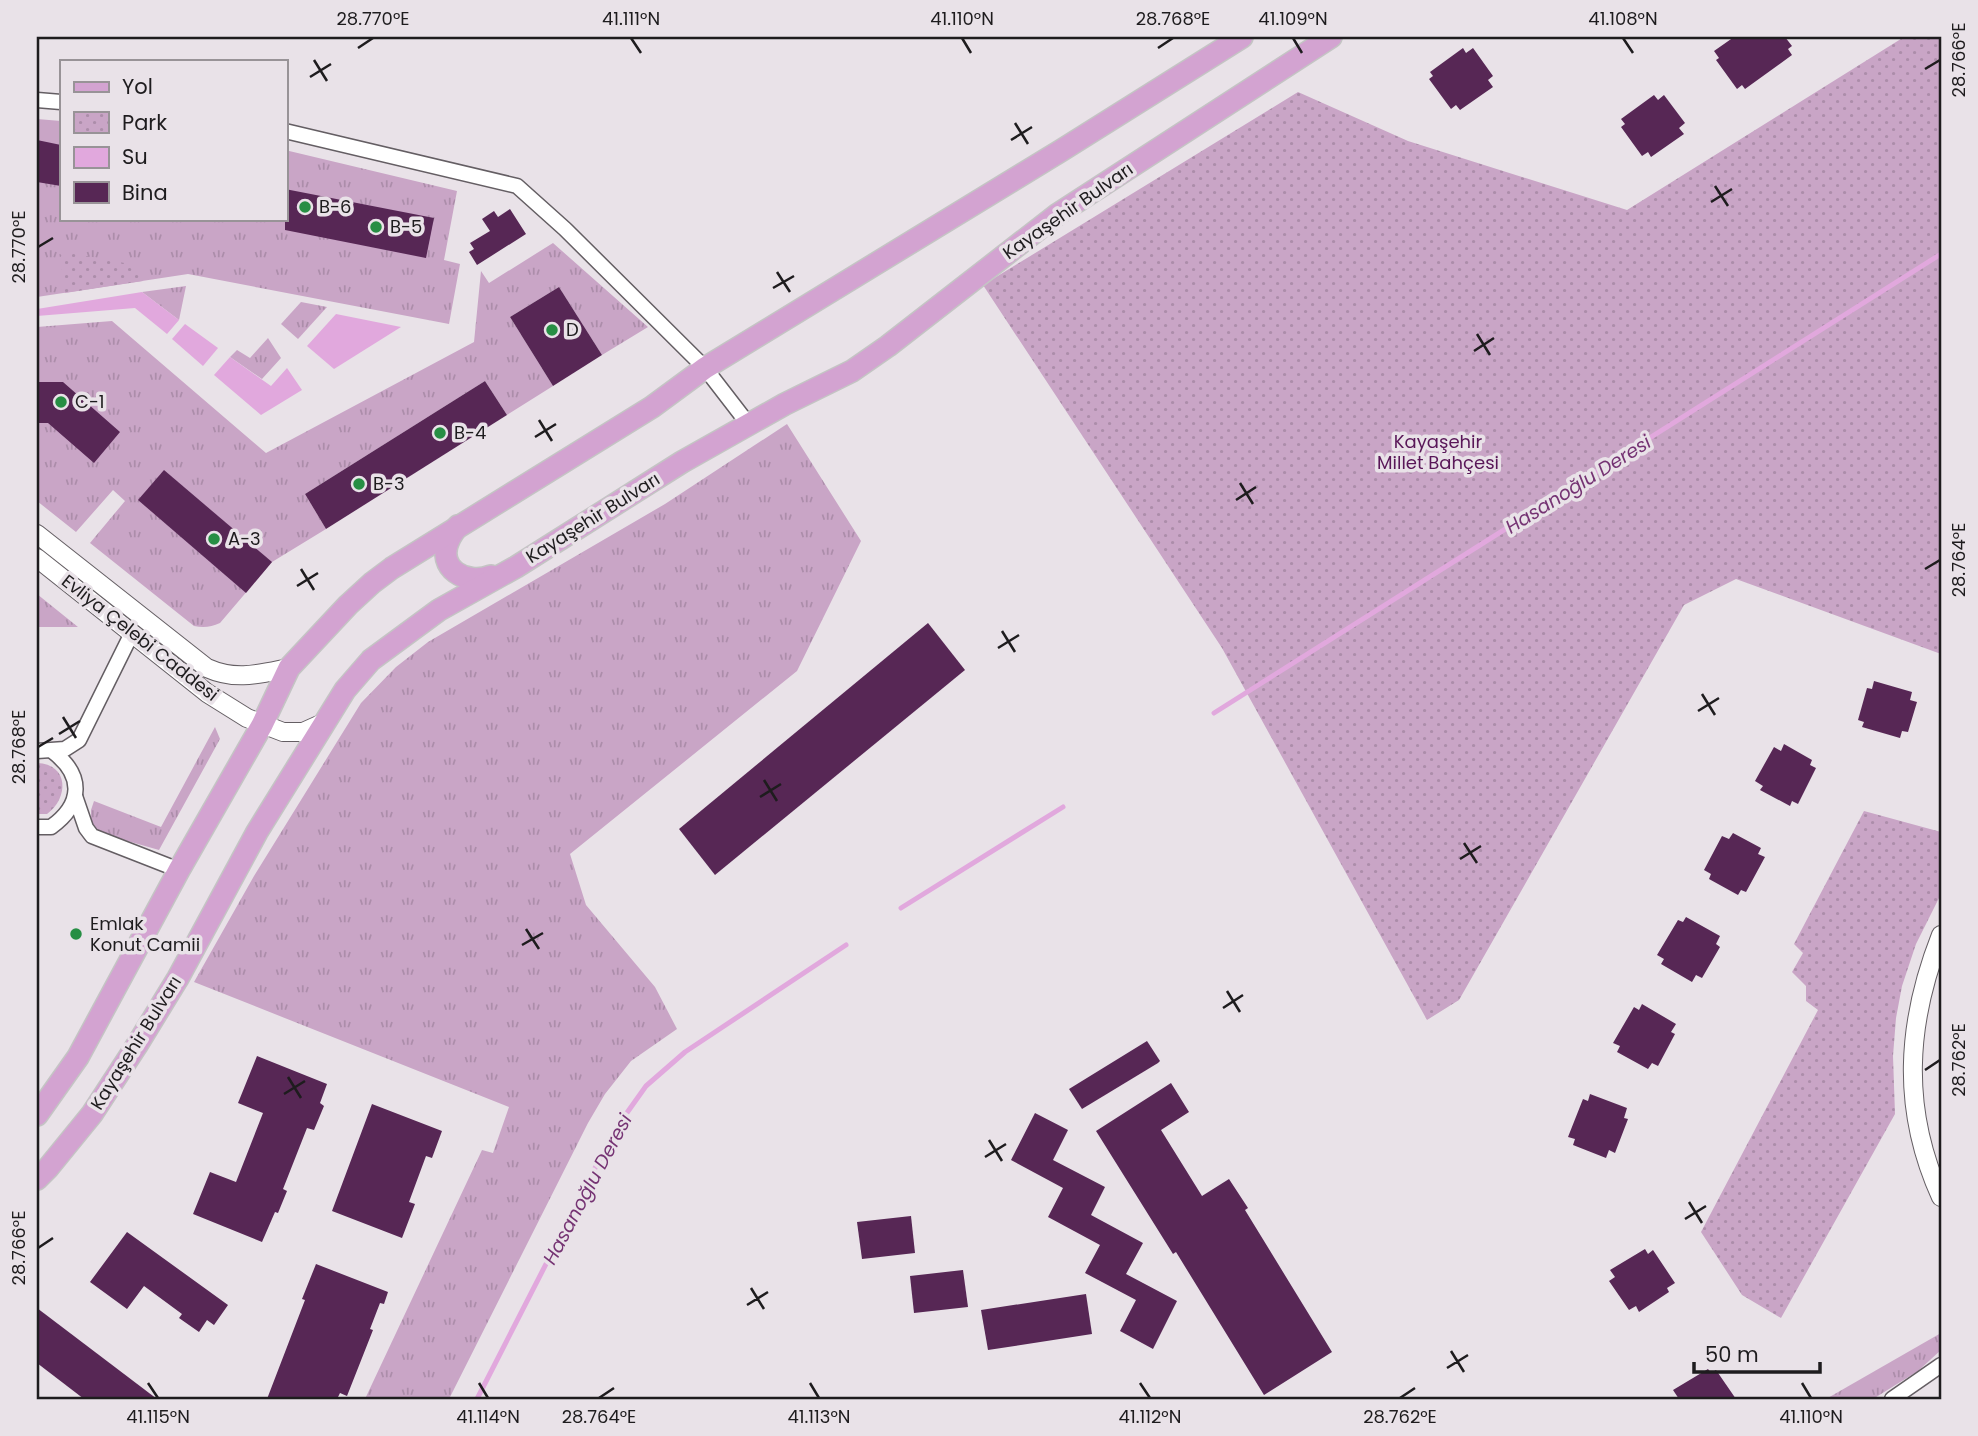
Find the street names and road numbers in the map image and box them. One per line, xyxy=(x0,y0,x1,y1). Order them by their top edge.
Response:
street label: Kayaşehir Bulvarı xyxy=(998,156,1138,265)
street label: Kayaşehir Bulvarı xyxy=(521,466,665,569)
street label: Evliya Çelebi Caddesi xyxy=(57,568,224,707)
street label: Kayaşehir Bulvarı xyxy=(84,971,187,1115)

